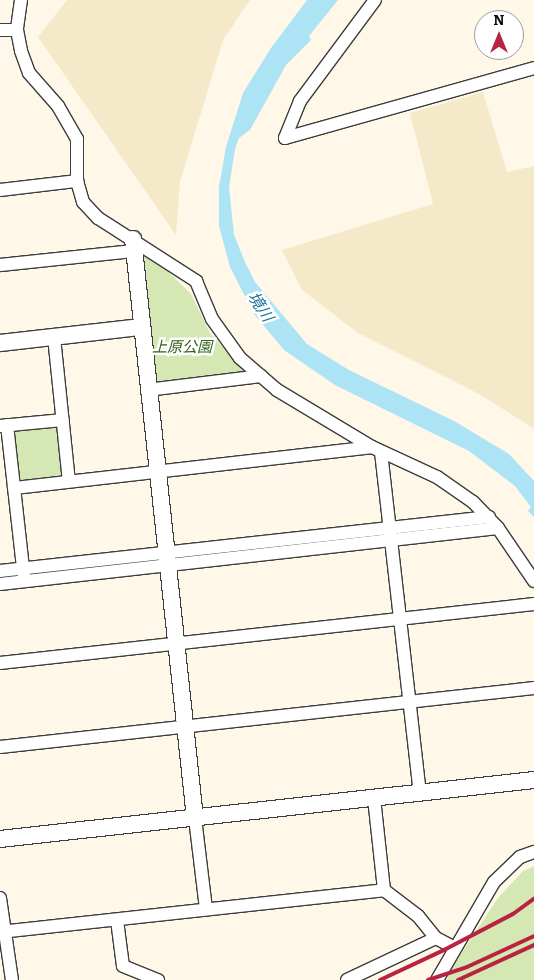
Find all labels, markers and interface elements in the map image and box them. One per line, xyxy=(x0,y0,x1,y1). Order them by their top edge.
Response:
north arrow xyxy=(474,10,524,60)
text: N xyxy=(494,12,504,29)
water label: 境川 xyxy=(243,288,277,326)
park label: 上原公園 xyxy=(152,339,212,357)

